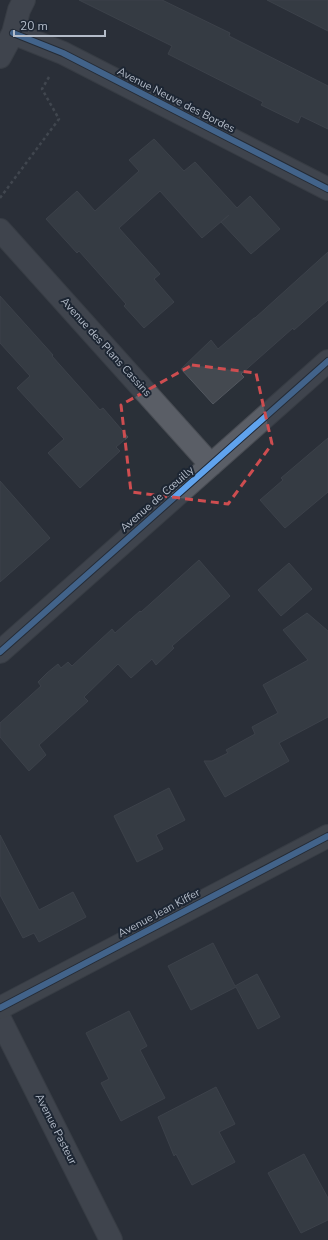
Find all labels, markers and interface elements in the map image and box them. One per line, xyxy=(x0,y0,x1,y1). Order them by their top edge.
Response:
scale bar xyxy=(14,12,105,38)
text: 20 m xyxy=(20,18,48,34)
street label: Avenue Neuve des Bordes xyxy=(115,64,237,136)
street label: Avenue des Plans Cassins xyxy=(57,294,155,400)
street label: Avenue de Cœuilly xyxy=(117,463,197,535)
street label: Avenue Jean Kiffer xyxy=(115,885,203,941)
street label: Avenue Pasteur xyxy=(32,1091,80,1167)

